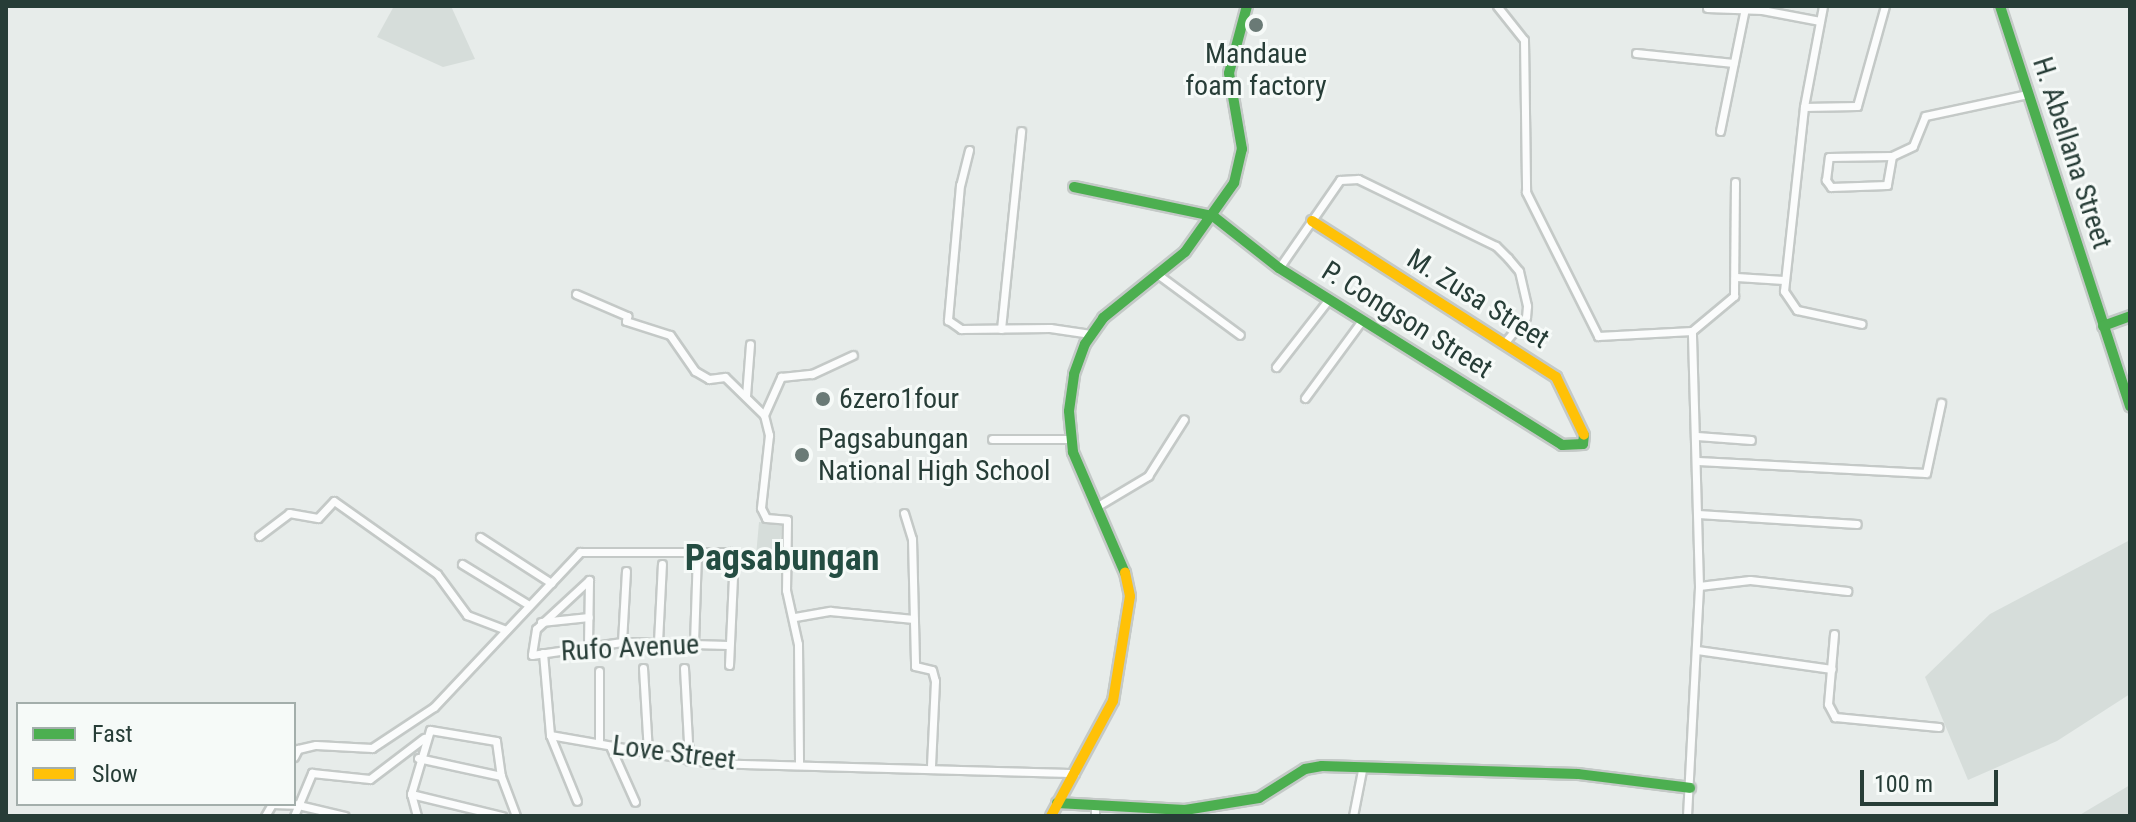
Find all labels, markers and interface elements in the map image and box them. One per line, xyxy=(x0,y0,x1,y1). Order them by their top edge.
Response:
marker: Mandaue foam factory xyxy=(1247,16,1265,34)
place label: Mandaue foam factory xyxy=(1185,37,1327,103)
street label: H. Abellana Street xyxy=(2025,53,2119,253)
street label: M. Zusa Street xyxy=(1401,242,1555,356)
street label: P. Congson Street xyxy=(1316,254,1498,386)
place label: 6zero1four xyxy=(839,382,959,416)
marker: 6zero1four xyxy=(814,390,832,408)
place label: Pagsabungan National High School xyxy=(818,422,1050,488)
marker: Pagsabungan National High School xyxy=(793,446,811,464)
district label: Pagsabungan xyxy=(685,537,879,581)
street label: Rufo Avenue xyxy=(560,628,700,668)
legend xyxy=(16,702,296,806)
text: Fast xyxy=(92,720,133,748)
street label: Love Street xyxy=(610,729,738,777)
scale bar xyxy=(1864,754,2002,804)
text: Slow xyxy=(92,760,138,788)
text: 100 m xyxy=(1874,770,1933,798)

